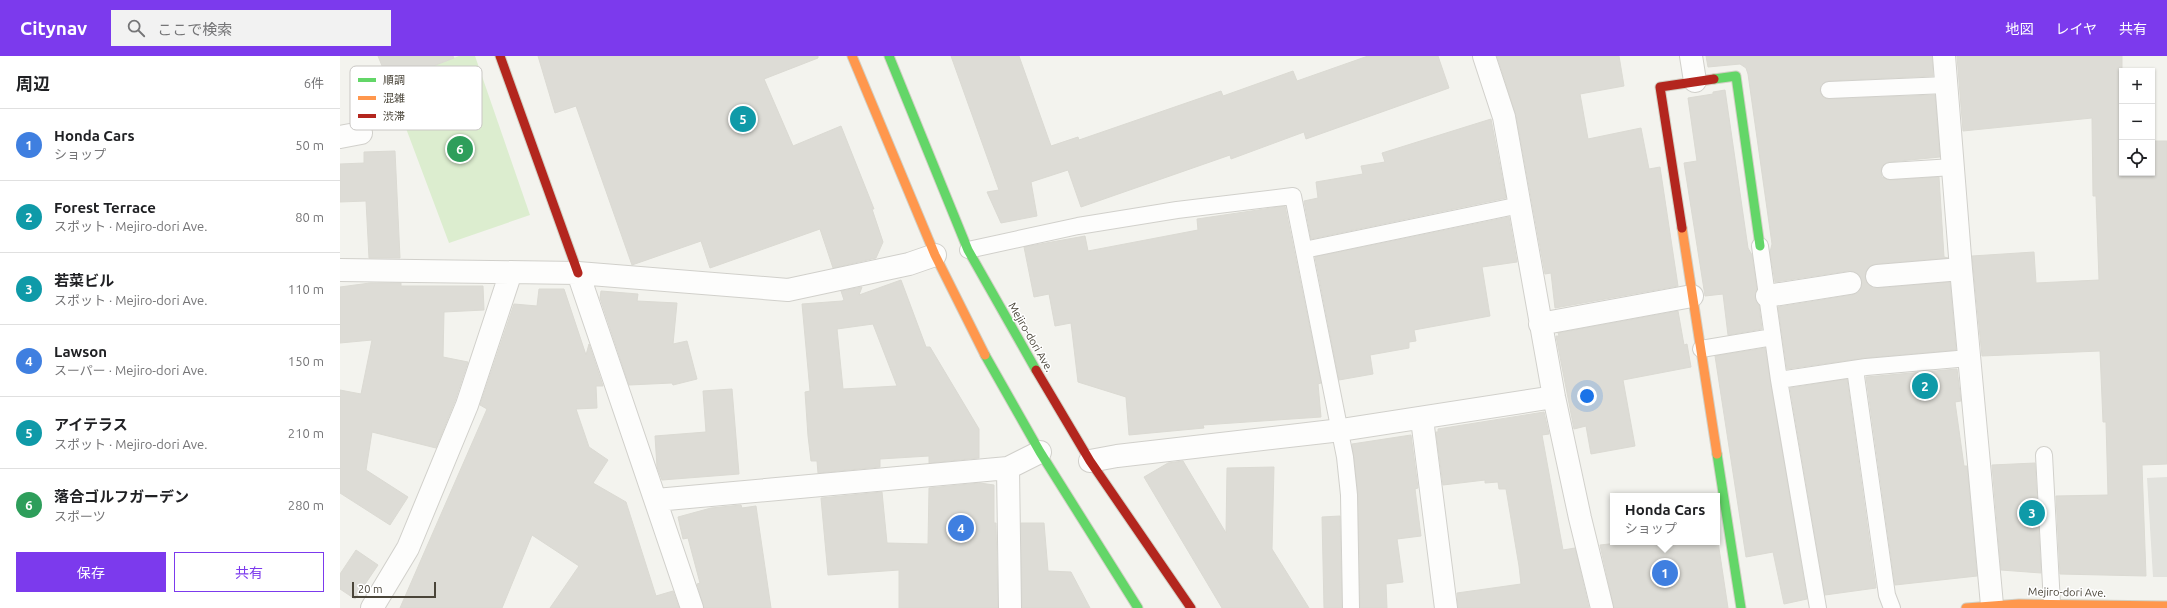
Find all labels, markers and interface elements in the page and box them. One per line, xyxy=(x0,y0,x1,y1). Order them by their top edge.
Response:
search box xyxy=(111,10,391,46)
text: Citynav xyxy=(20,17,87,39)
icon: search xyxy=(125,17,147,39)
text: ここで検索 xyxy=(157,21,232,38)
text: 地図 xyxy=(2005,21,2033,37)
text: レイヤ xyxy=(2055,21,2097,37)
text: 共有 xyxy=(2119,21,2147,37)
legend xyxy=(350,66,482,130)
map controls xyxy=(2119,68,2155,176)
button: + xyxy=(2119,68,2155,104)
text: 周辺 xyxy=(16,74,50,93)
text: 順調 xyxy=(383,74,405,86)
text: 6件 xyxy=(304,76,324,90)
text: 混雑 xyxy=(383,92,405,104)
pin: 5 xyxy=(730,104,756,134)
button: − xyxy=(2119,104,2155,140)
text: 渋滞 xyxy=(383,110,405,122)
text: Honda Cars xyxy=(54,127,134,144)
pin: 6 xyxy=(447,134,473,164)
text: 1 xyxy=(25,138,33,152)
text: 50 m xyxy=(295,138,324,152)
button: locate xyxy=(2119,140,2155,176)
text: ショップ xyxy=(54,147,106,161)
text: Forest Terrace xyxy=(54,199,156,216)
text: 2 xyxy=(25,210,33,224)
text: 80 m xyxy=(295,210,324,224)
text: スポット · Mejiro-dori Ave. xyxy=(54,219,208,233)
text: 若菜ビル xyxy=(54,272,114,289)
text: 3 xyxy=(25,282,33,296)
text: 110 m xyxy=(288,282,324,296)
text: スポット · Mejiro-dori Ave. xyxy=(54,293,208,307)
street label: Mejiro-dori Ave. xyxy=(1006,300,1056,374)
text: Lawson xyxy=(54,343,107,360)
text: 4 xyxy=(25,354,33,368)
text: 150 m xyxy=(288,354,324,368)
text: スーパー · Mejiro-dori Ave. xyxy=(54,363,207,377)
pin: 2 xyxy=(1912,371,1938,401)
your location xyxy=(1577,386,1597,406)
text: アイテラス xyxy=(54,416,128,433)
text: 5 xyxy=(25,426,33,440)
text: 210 m xyxy=(288,426,324,440)
text: スポット · Mejiro-dori Ave. xyxy=(54,437,208,451)
text: 落合ゴルフガーデン xyxy=(54,488,189,505)
popup xyxy=(1610,493,1720,545)
text: 6 xyxy=(25,498,33,512)
text: 280 m xyxy=(288,498,324,512)
pin: 3 xyxy=(2019,498,2045,528)
text: Honda Cars xyxy=(1625,501,1705,518)
text: スポーツ xyxy=(54,509,106,523)
pin: 4 xyxy=(948,513,974,543)
text: ショップ xyxy=(1625,521,1677,535)
button: 保存 xyxy=(16,552,166,592)
button: 共有 xyxy=(174,552,324,592)
pin: 1 xyxy=(1652,558,1678,588)
scale bar xyxy=(352,580,436,599)
text: 20 m xyxy=(358,583,382,595)
street label: Mejiro-dori Ave. xyxy=(2028,585,2106,599)

